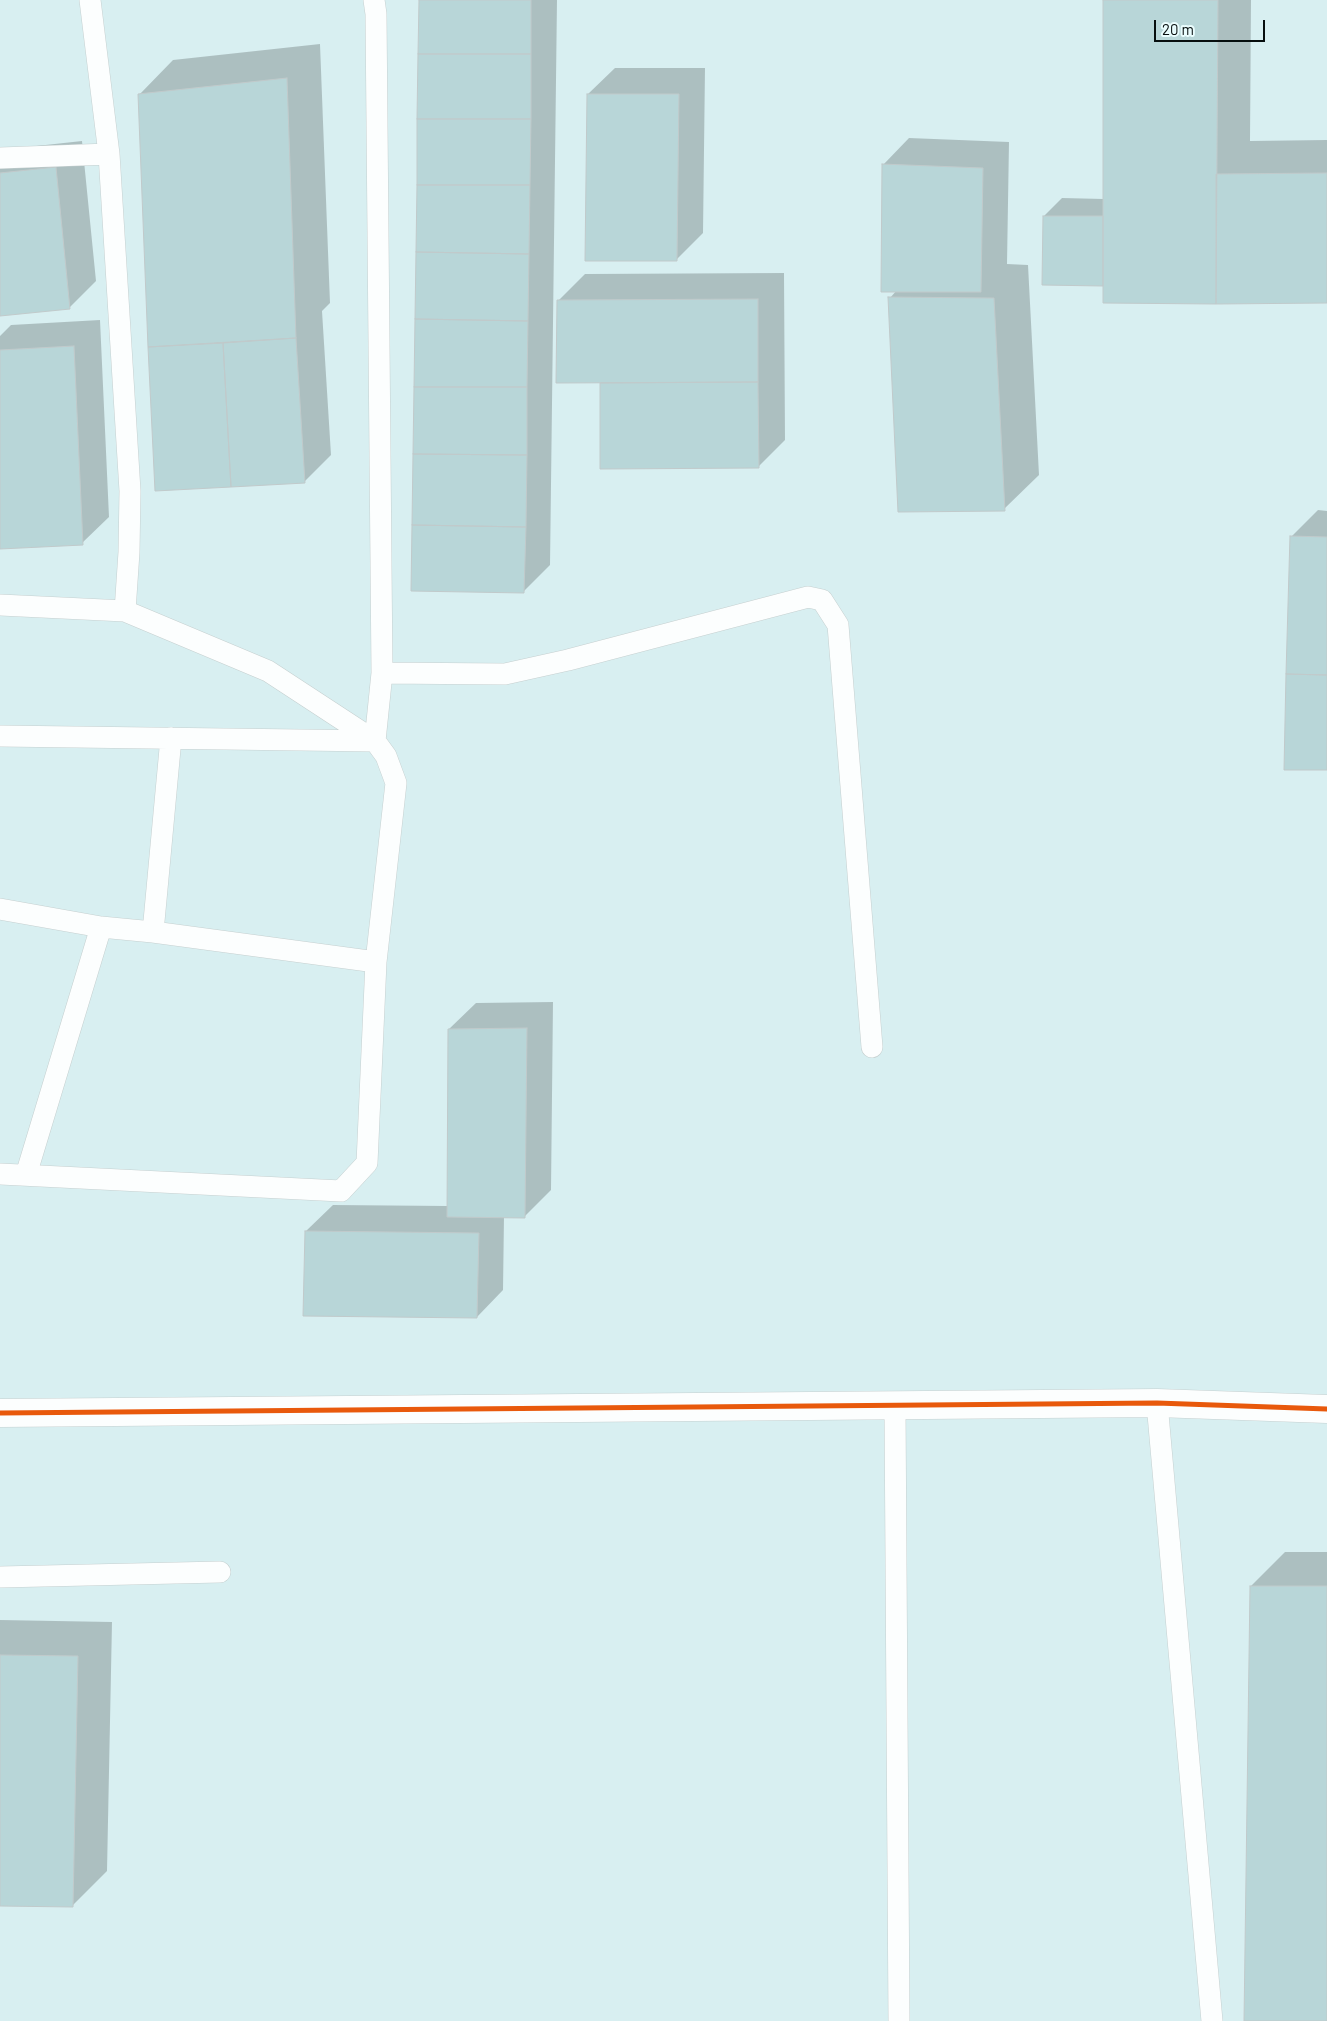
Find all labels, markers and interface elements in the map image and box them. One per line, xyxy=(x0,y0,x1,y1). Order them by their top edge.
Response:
scale bar xyxy=(1157,10,1268,42)
text: 20 m xyxy=(1162,20,1194,38)

